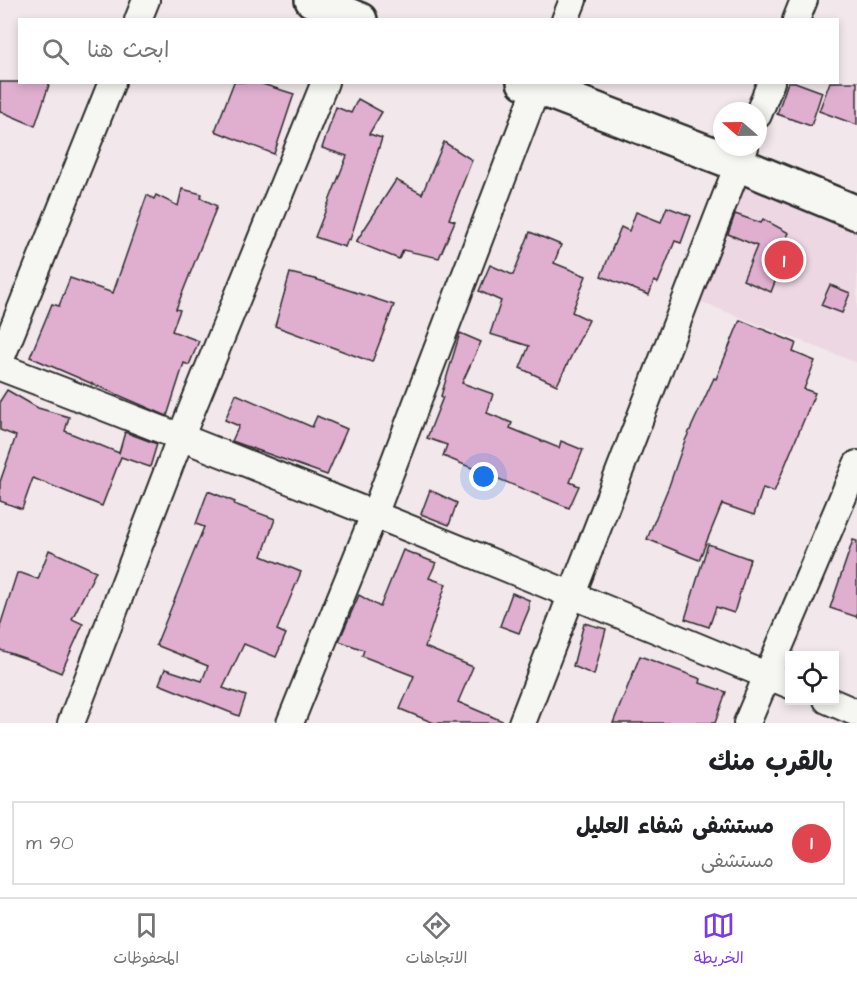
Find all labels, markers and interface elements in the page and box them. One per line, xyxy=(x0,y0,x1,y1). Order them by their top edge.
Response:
search box xyxy=(18,18,839,84)
icon: search xyxy=(39,35,72,68)
text: ابحث هنا xyxy=(87,35,169,66)
north arrow xyxy=(713,102,767,156)
pin: 1 xyxy=(764,238,804,282)
your location xyxy=(469,462,498,491)
map controls xyxy=(785,651,839,705)
button: locate xyxy=(785,651,839,705)
text: بالقرب منك xyxy=(709,744,833,780)
text: مستشفى شفاء العليل xyxy=(576,811,774,842)
text: 90 m xyxy=(26,829,74,857)
text: 1 xyxy=(810,829,813,857)
text: مستشفى xyxy=(701,847,774,875)
tab: المحفوظات xyxy=(113,909,179,972)
tab: الاتجاهات xyxy=(406,909,467,972)
tab: الخريطة xyxy=(694,909,744,972)

